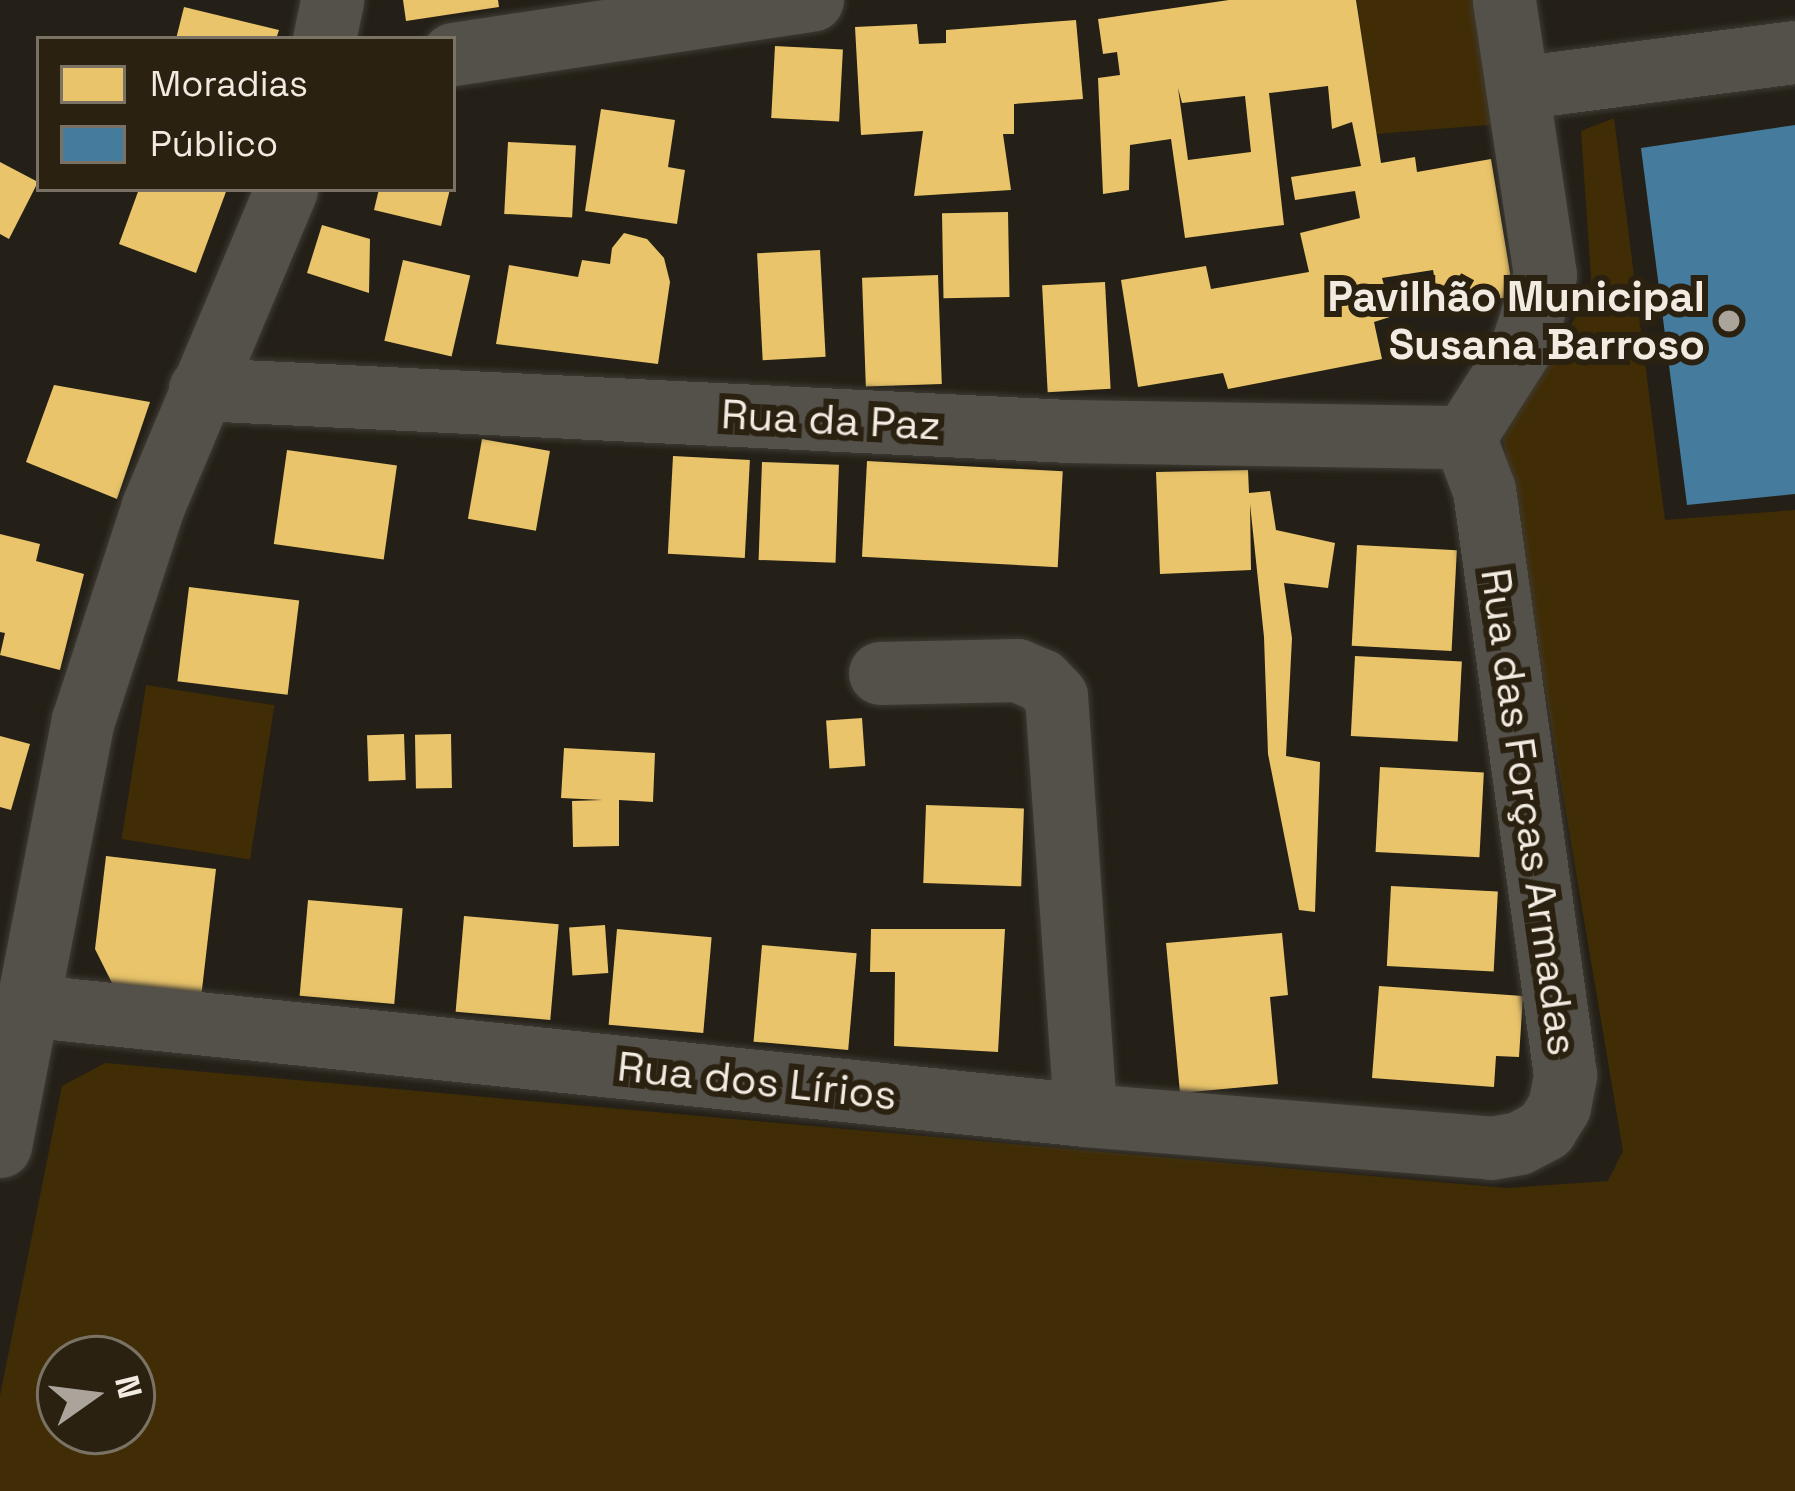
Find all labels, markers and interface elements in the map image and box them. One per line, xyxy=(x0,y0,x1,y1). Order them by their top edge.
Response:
legend xyxy=(36,36,456,192)
text: Moradias xyxy=(150,61,308,107)
text: Público xyxy=(150,121,278,167)
place label: Pavilhão Municipal Susana Barroso xyxy=(1328,272,1705,370)
marker: Pavilhão Municipal Susana Barroso xyxy=(1716,308,1742,334)
street label: Rua da Paz xyxy=(720,389,942,451)
street label: Rua das Forças Armadas xyxy=(1470,565,1588,1059)
street label: Rua dos Lírios xyxy=(615,1041,899,1121)
north arrow xyxy=(36,1335,156,1455)
text: N xyxy=(105,1371,151,1403)

